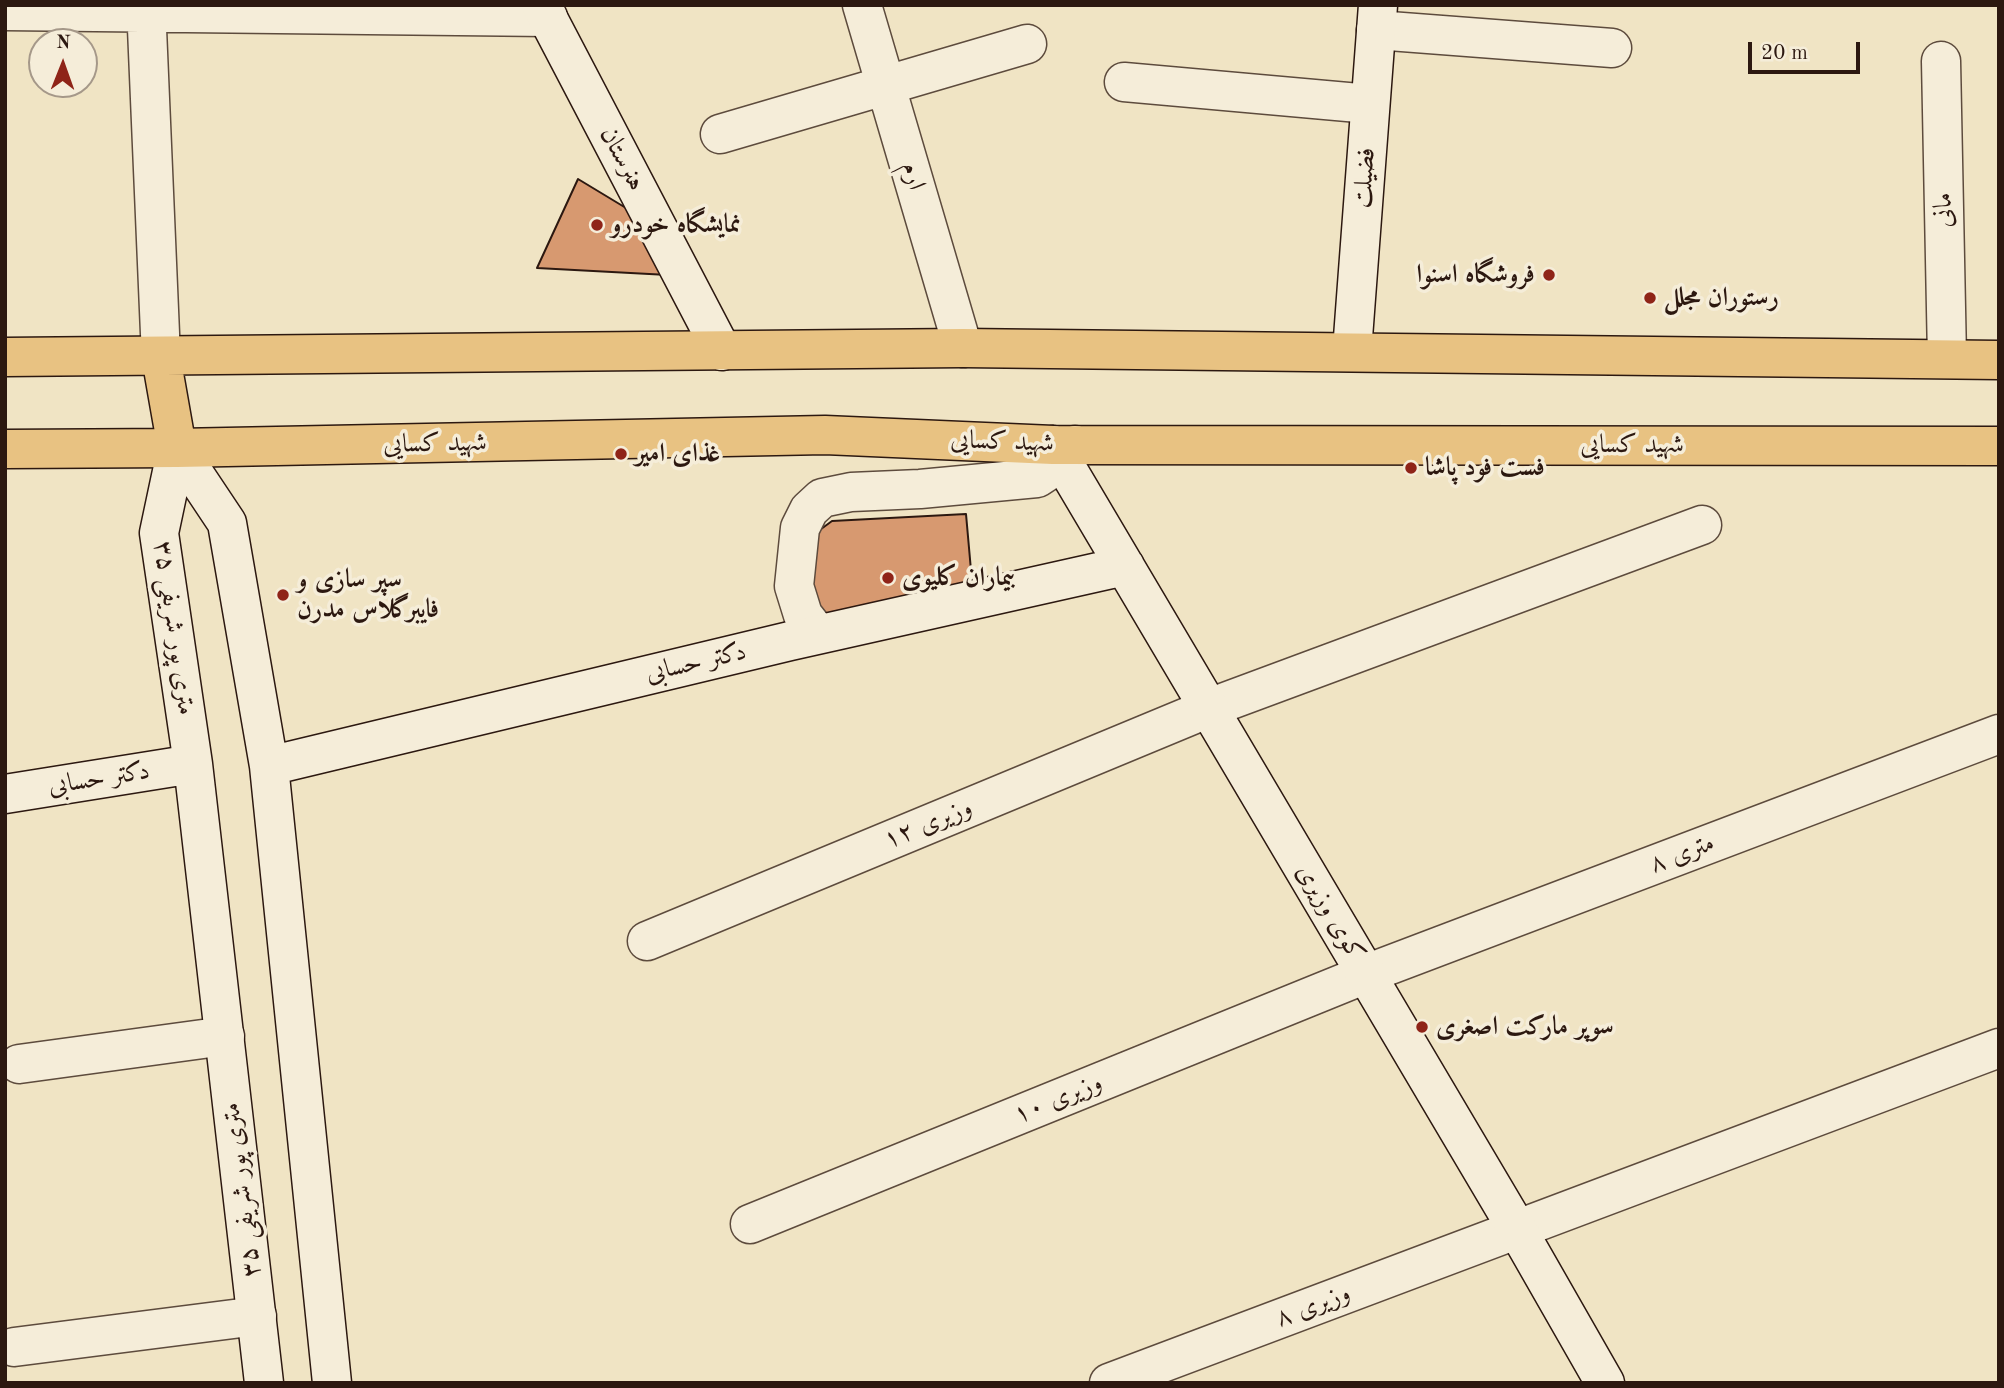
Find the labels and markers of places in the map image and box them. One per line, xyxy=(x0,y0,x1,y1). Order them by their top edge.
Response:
place label: نمایشگاه خودرو xyxy=(611,209,741,241)
marker: نمایشگاه خودرو xyxy=(589,217,605,233)
place label: فروشگاه اسنوا xyxy=(1416,259,1535,291)
marker: فروشگاه اسنوا xyxy=(1541,267,1557,283)
place label: رستوران مجلل xyxy=(1664,282,1779,314)
marker: رستوران مجلل xyxy=(1642,290,1658,306)
place label: غذای امیر xyxy=(635,438,720,470)
marker: غذای امیر xyxy=(613,446,629,462)
place label: فست فود پاشا xyxy=(1425,452,1545,484)
marker: فست فود پاشا xyxy=(1403,460,1419,476)
place label: بیماران کلیوی xyxy=(902,562,1015,594)
place label: سپر سازی و فایبرگلاس مدرن xyxy=(297,564,439,626)
marker: بیماران کلیوی xyxy=(880,570,896,586)
marker: سپر سازی و فایبرگلاس مدرن xyxy=(275,587,291,603)
place label: سوپر مارکت اصغری xyxy=(1436,1011,1614,1043)
marker: سوپر مارکت اصغری xyxy=(1414,1019,1430,1035)

